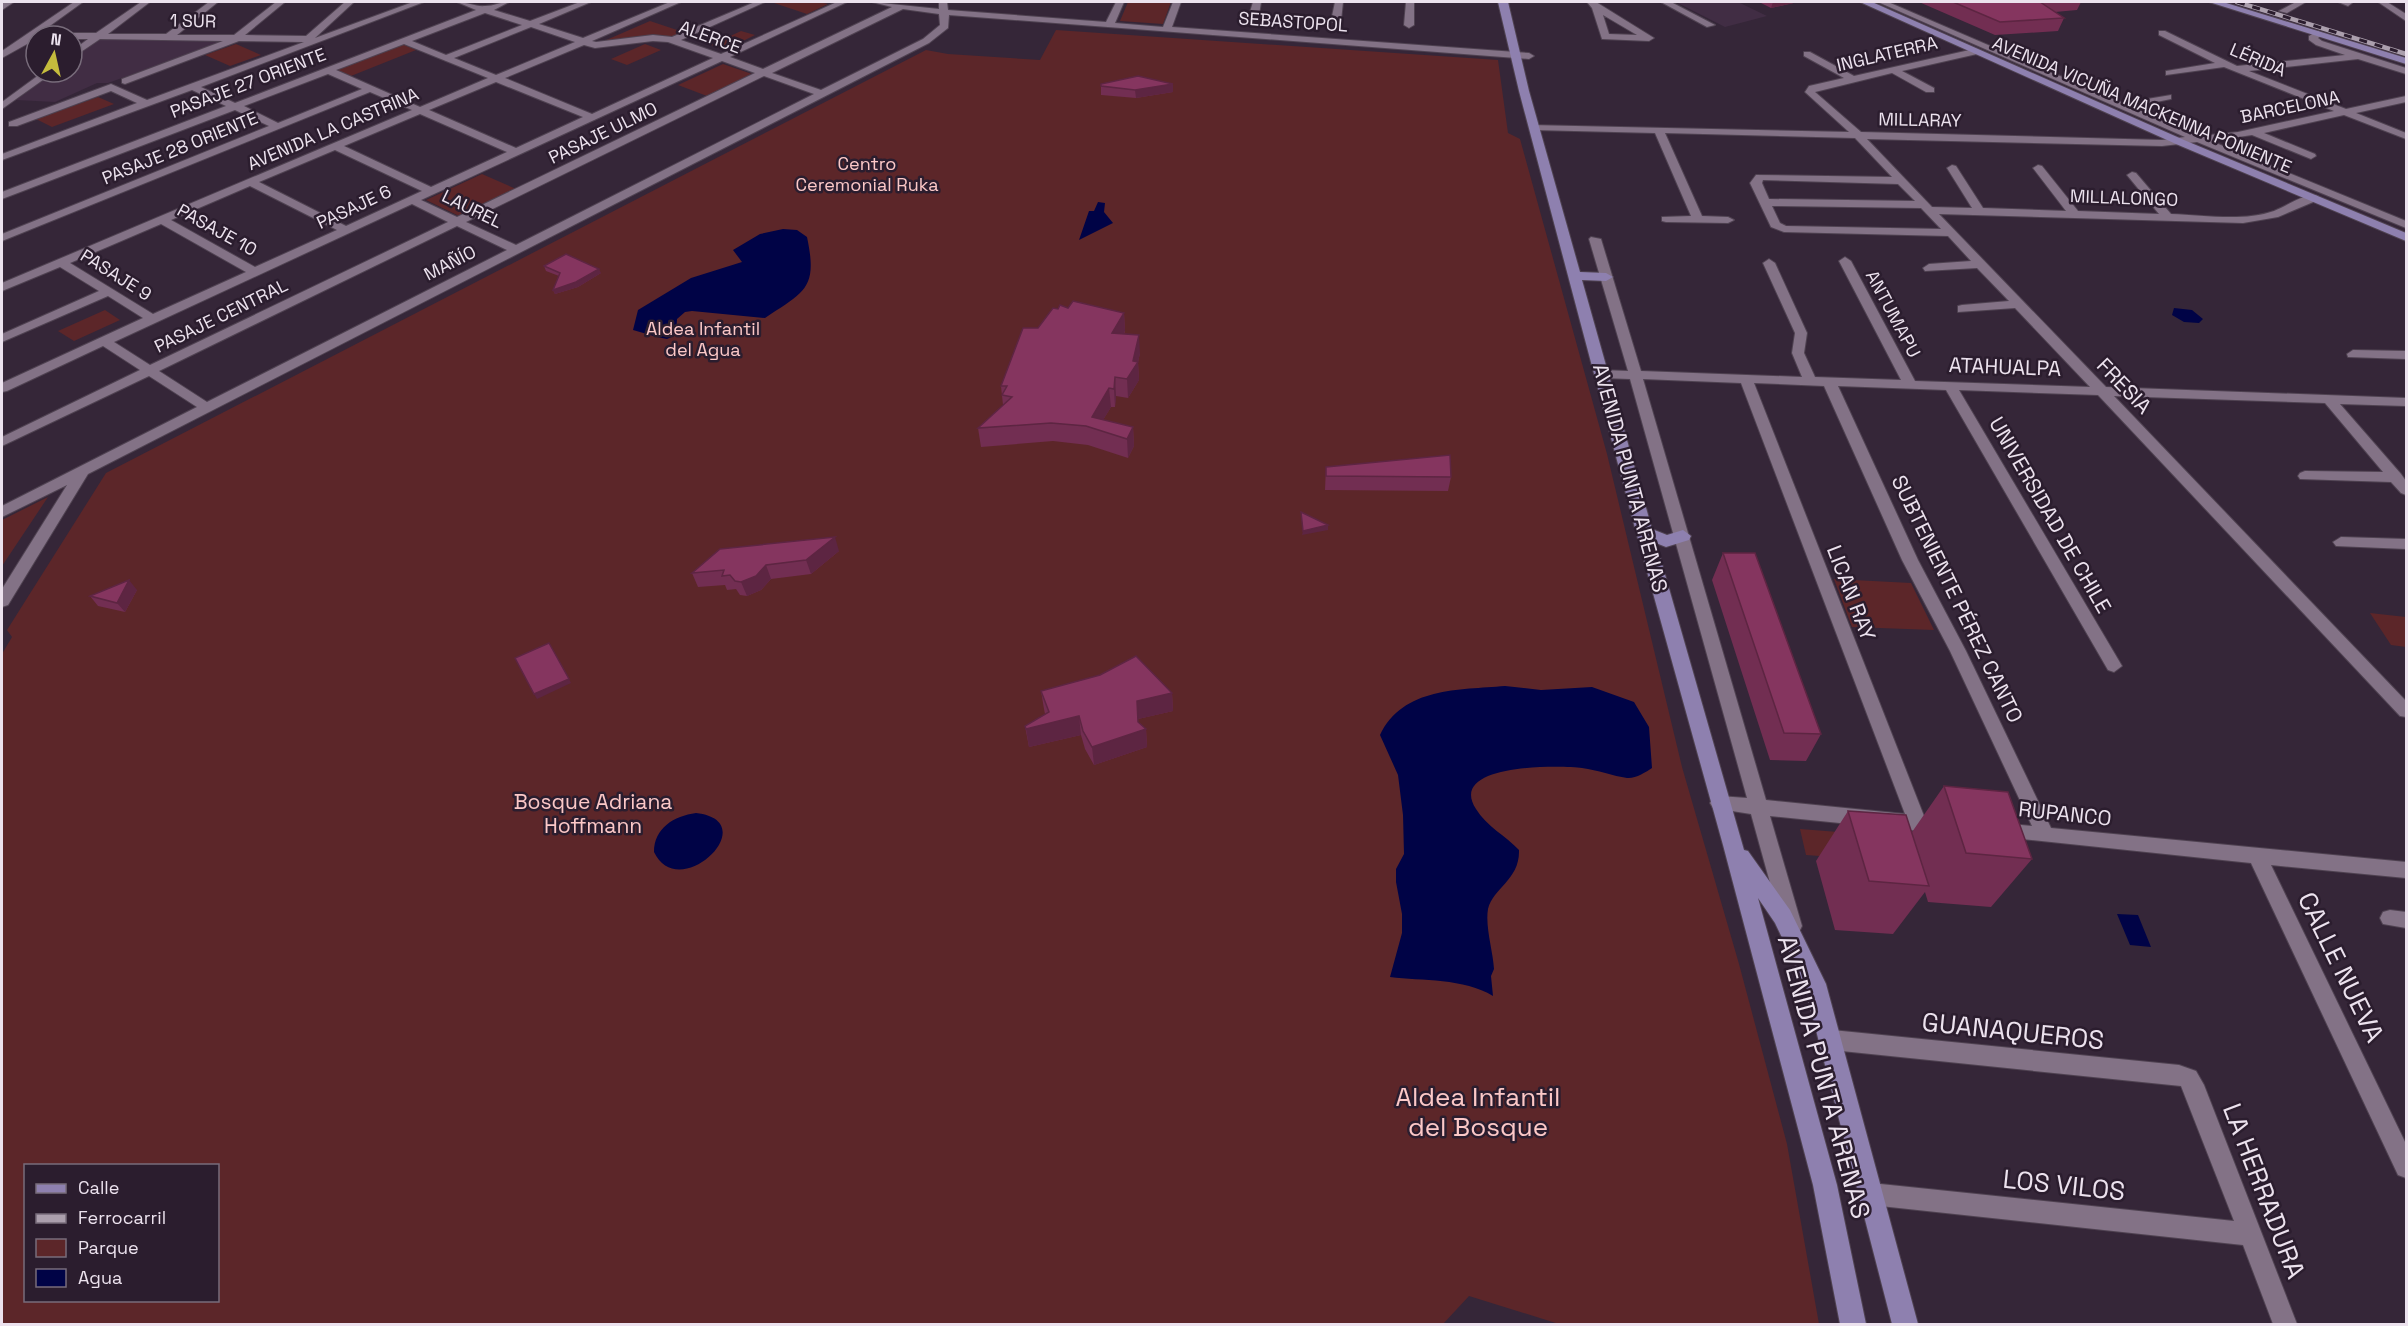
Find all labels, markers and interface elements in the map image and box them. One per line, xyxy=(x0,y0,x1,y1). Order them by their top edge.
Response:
street label: SEBASTOPOL xyxy=(1238,6,1349,37)
street label: 1 SUR xyxy=(170,9,216,32)
street label: ALERCE xyxy=(676,15,744,58)
north arrow xyxy=(24,24,84,84)
text: N xyxy=(49,28,63,51)
street label: INGLATERRA xyxy=(1834,31,1940,76)
street label: AVENIDA VICUÑA MACKENNA PONIENTE xyxy=(1989,31,2295,178)
street label: LÉRIDA xyxy=(2227,37,2290,82)
street label: PASAJE 27 ORIENTE xyxy=(167,42,329,123)
street label: AVENIDA LA CASTRINA xyxy=(244,82,422,175)
street label: BARCELONA xyxy=(2238,85,2342,128)
street label: PASAJE ULMO xyxy=(545,96,661,169)
street label: PASAJE 28 ORIENTE xyxy=(98,106,261,189)
street label: MILLARAY xyxy=(1878,107,1962,132)
park label: Centro Ceremonial Ruka xyxy=(796,152,938,196)
street label: PASAJE 6 xyxy=(313,179,395,234)
street label: LAUREL xyxy=(438,184,506,233)
street label: MILLALONGO xyxy=(2069,184,2179,211)
street label: PASAJE 10 xyxy=(173,198,261,261)
street label: MAÑÍO xyxy=(420,240,480,285)
street label: PASAJE 9 xyxy=(76,244,156,305)
street label: ANTUMAPU xyxy=(1861,266,1926,361)
street label: PASAJE CENTRAL xyxy=(150,273,291,358)
park label: Aldea Infantil del Agua xyxy=(646,317,760,361)
street label: ATAHUALPA xyxy=(1948,351,2062,382)
street label: FRESIA xyxy=(2091,352,2158,419)
street label: AVENIDA PUNTA ARENAS xyxy=(1587,361,1674,595)
street label: UNIVERSIDAD DE CHILE xyxy=(1983,412,2118,618)
street label: SUBTENIENTE PÉREZ CANTO xyxy=(1886,470,2029,727)
street label: LICAN RAY xyxy=(1821,541,1882,645)
park label: Bosque Adriana Hoffmann xyxy=(514,788,672,839)
street label: RUPANCO xyxy=(2017,795,2113,832)
street label: CALLE NUEVA xyxy=(2290,886,2392,1048)
street label: AVENIDA PUNTA ARENAS xyxy=(1770,932,1878,1222)
street label: GUANAQUEROS xyxy=(1920,1005,2106,1057)
park label: Aldea Infantil del Bosque xyxy=(1396,1080,1560,1144)
street label: LA HERRADURA xyxy=(2215,1098,2313,1284)
street label: LOS VILOS xyxy=(2001,1162,2127,1208)
legend xyxy=(24,1164,219,1302)
text: Calle xyxy=(78,1176,119,1199)
text: Ferrocarril xyxy=(78,1206,166,1229)
text: Parque xyxy=(78,1236,139,1259)
text: Agua xyxy=(78,1266,122,1289)

